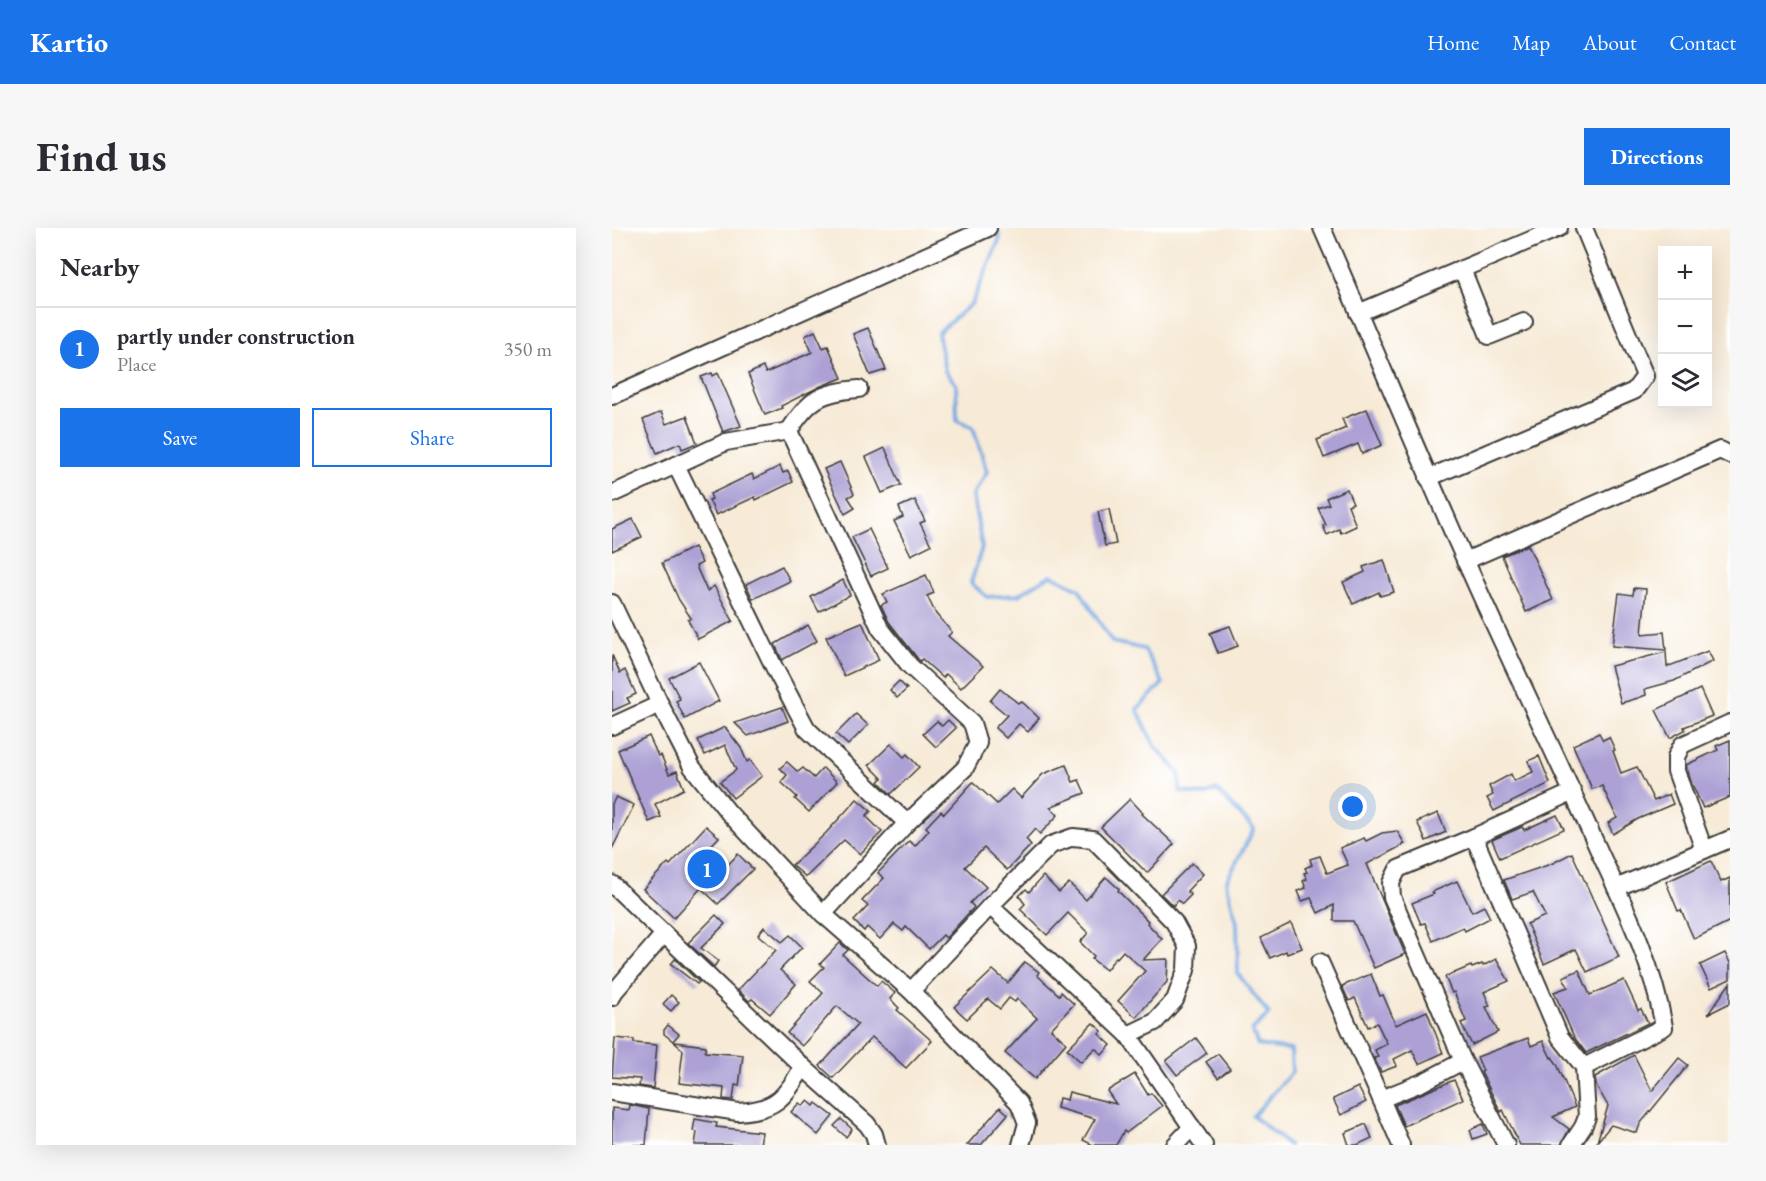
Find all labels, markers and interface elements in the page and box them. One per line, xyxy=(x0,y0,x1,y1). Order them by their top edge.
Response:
text: Kartio xyxy=(30,24,108,60)
text: Home xyxy=(1427,29,1479,56)
text: Map xyxy=(1512,29,1550,56)
text: About xyxy=(1583,29,1636,56)
text: Contact xyxy=(1669,29,1736,56)
button: Directions xyxy=(1584,128,1730,185)
text: Find us xyxy=(36,129,167,184)
map controls xyxy=(1658,246,1712,408)
button: + xyxy=(1658,246,1712,300)
text: Nearby xyxy=(60,250,140,284)
button: − xyxy=(1658,300,1712,354)
text: partly under construction xyxy=(117,322,355,351)
text: 1 xyxy=(74,336,85,362)
text: 350 m xyxy=(504,336,552,362)
text: Place xyxy=(117,351,156,377)
button: layers xyxy=(1658,354,1712,408)
button: Save xyxy=(60,408,300,467)
button: Share xyxy=(312,408,552,467)
your location xyxy=(1338,792,1367,821)
pin: 1 xyxy=(688,846,727,892)

